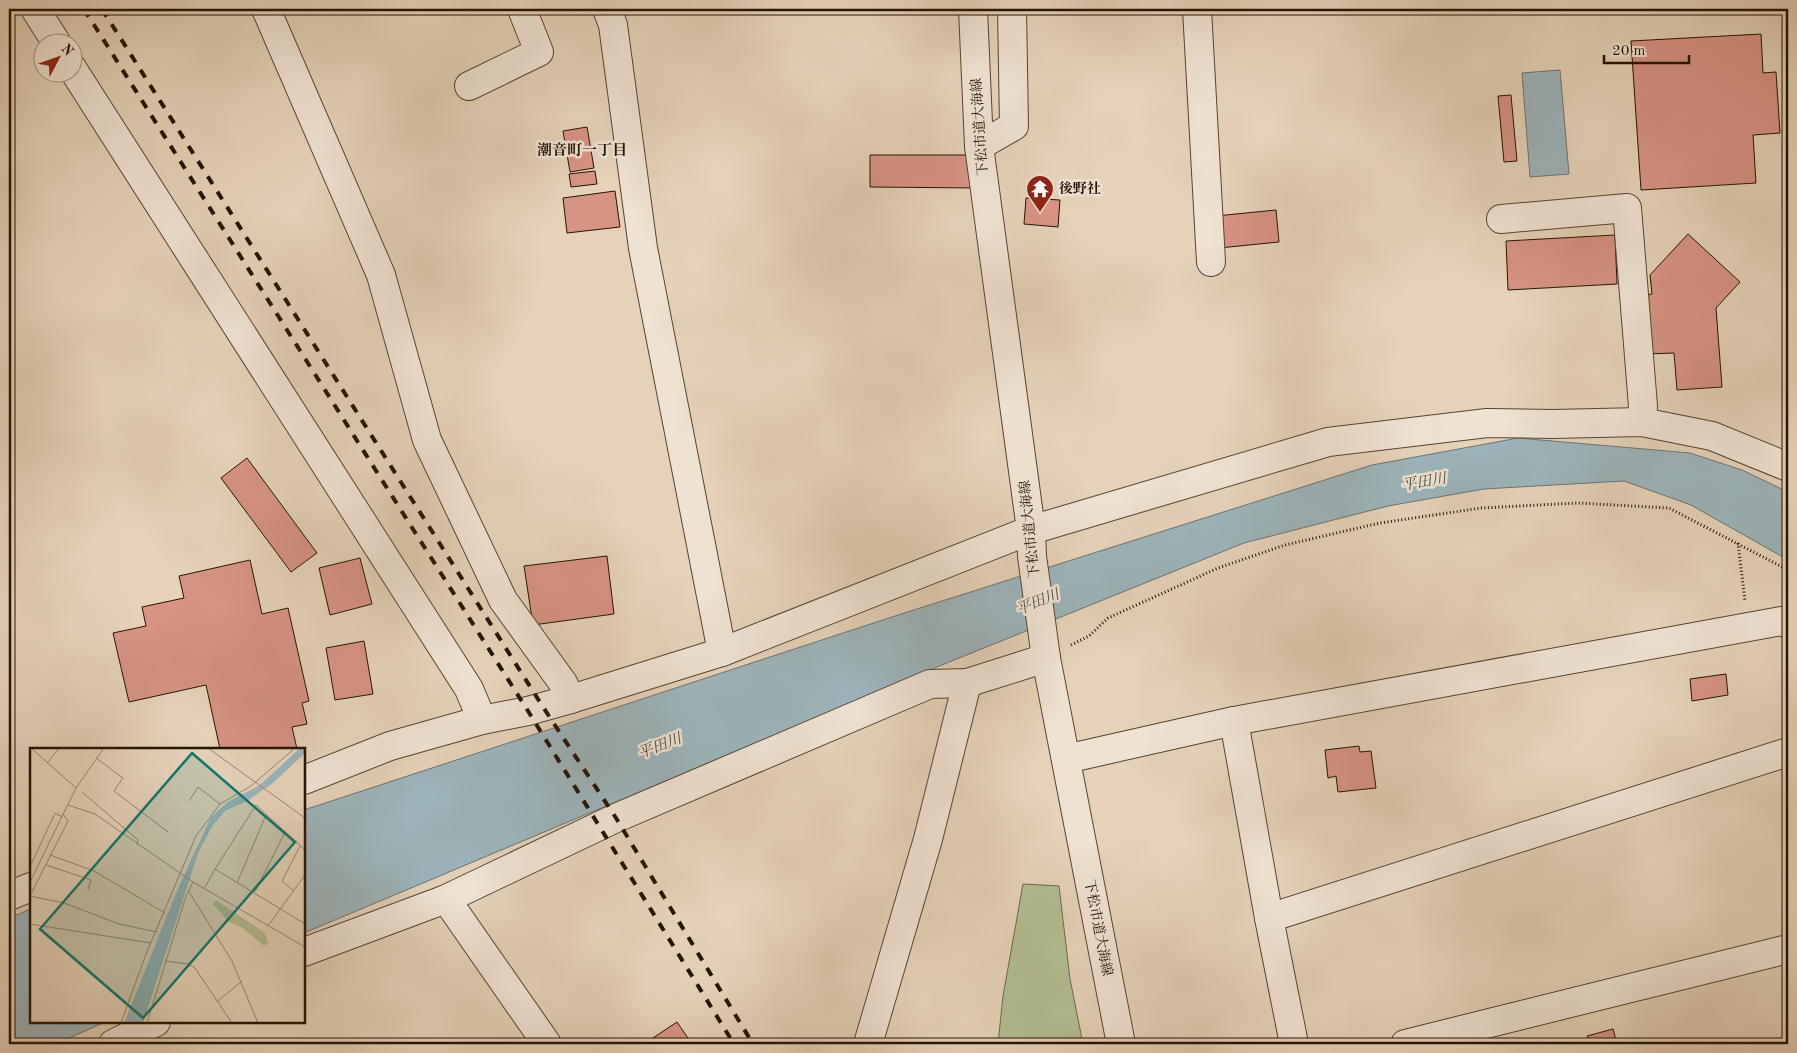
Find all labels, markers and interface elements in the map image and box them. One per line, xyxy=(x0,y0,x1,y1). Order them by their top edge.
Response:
north arrow xyxy=(32,32,82,82)
scale bar xyxy=(1604,32,1690,64)
text: N xyxy=(58,41,76,59)
text: 20 m xyxy=(1612,44,1646,59)
street label: 下松市道大海線 xyxy=(969,78,990,176)
district label: 潮音町一丁目 xyxy=(537,142,627,159)
temple icon: 後野社 xyxy=(1025,174,1055,213)
place label: 後野社 xyxy=(1059,181,1101,196)
water label: 平田川 xyxy=(1400,469,1449,494)
street label: 下松市道大海線 xyxy=(1017,480,1042,579)
water label: 平田川 xyxy=(1014,585,1064,618)
water label: 平田川 xyxy=(636,729,686,762)
inset map xyxy=(30,748,305,1023)
street label: 下松市道大海線 xyxy=(1082,878,1115,977)

